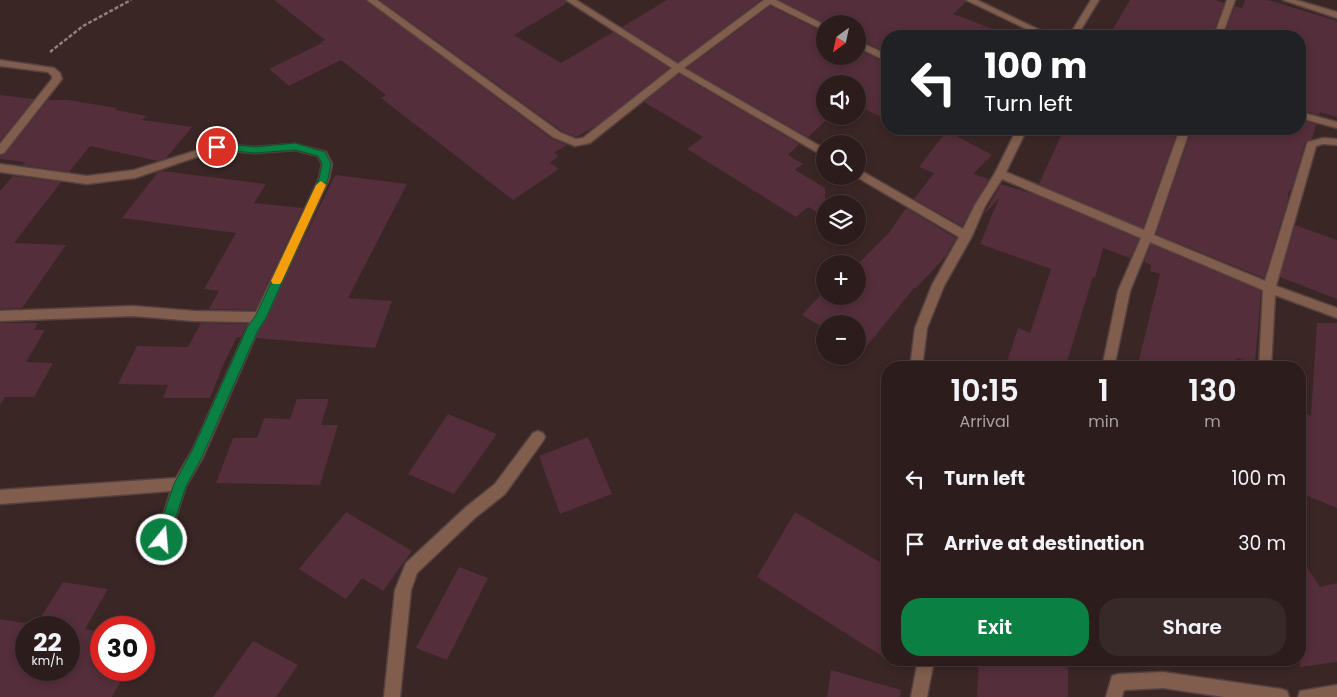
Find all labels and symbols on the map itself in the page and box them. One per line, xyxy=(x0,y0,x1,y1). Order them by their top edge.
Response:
north arrow xyxy=(816,15,866,65)
pin xyxy=(196,126,238,168)
position arrow xyxy=(135,513,187,565)
speed limit sign: 30 xyxy=(90,616,155,681)

